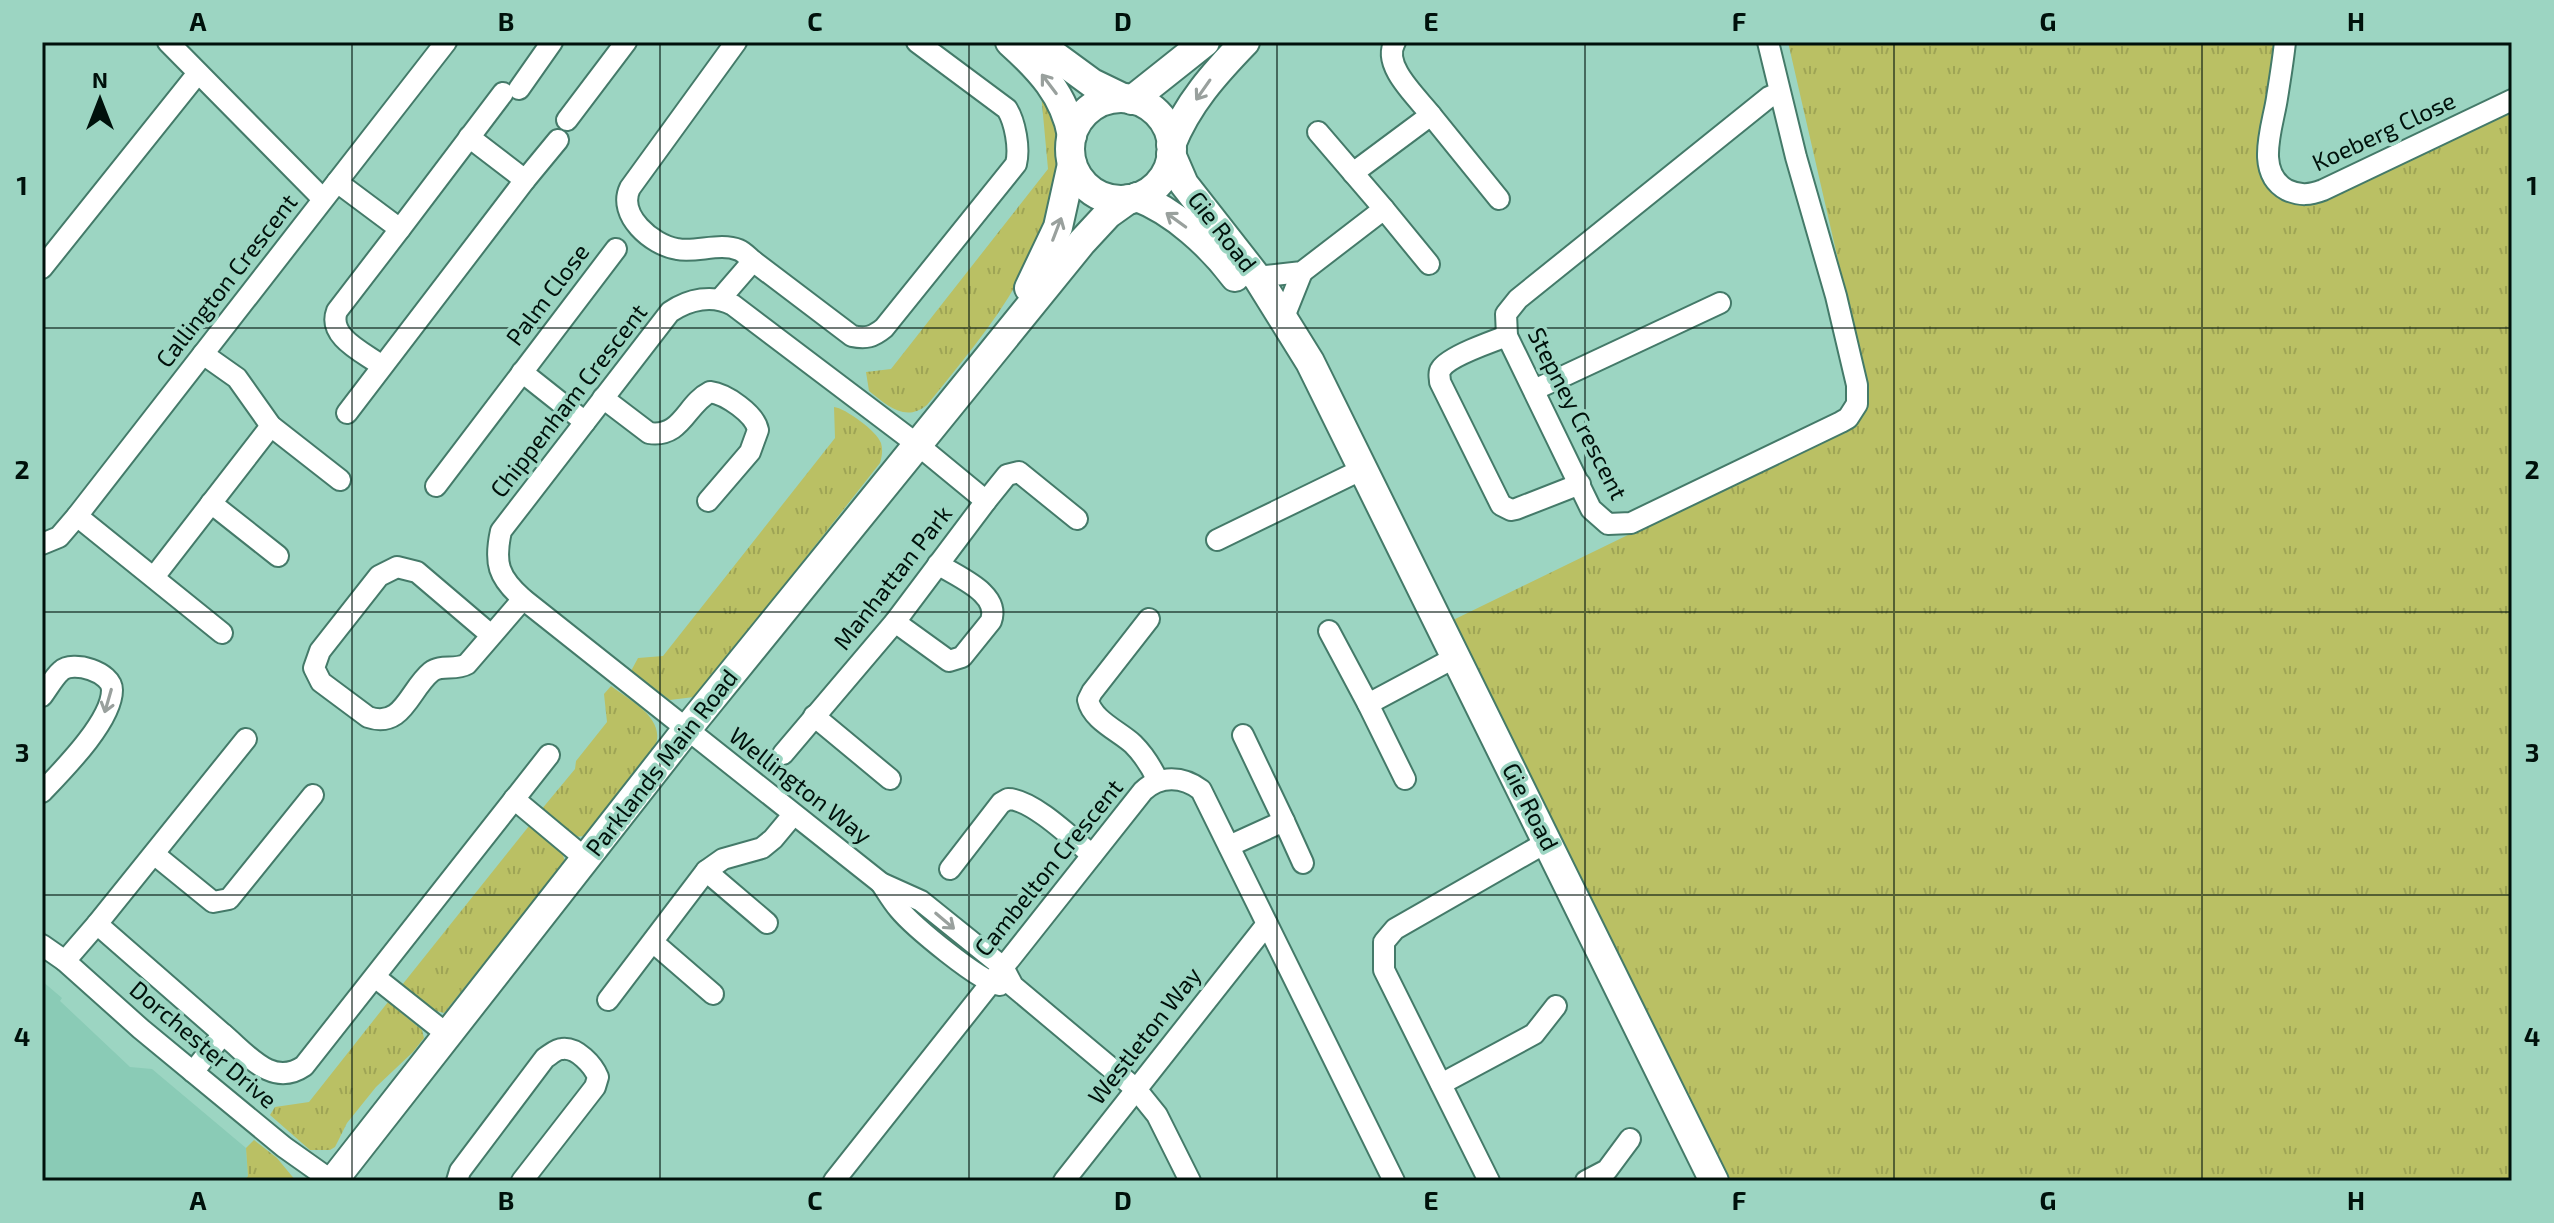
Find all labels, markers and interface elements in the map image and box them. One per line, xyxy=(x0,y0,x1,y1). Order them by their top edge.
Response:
text: A xyxy=(190,5,207,36)
text: B xyxy=(498,5,514,36)
text: C xyxy=(807,5,823,36)
text: D xyxy=(1114,5,1132,36)
text: E xyxy=(1423,5,1439,36)
text: F xyxy=(1732,5,1746,36)
text: G xyxy=(2040,5,2056,36)
text: H xyxy=(2347,5,2365,36)
north arrow xyxy=(60,60,140,140)
text: N xyxy=(92,66,108,92)
one-way arrow xyxy=(1041,73,1058,95)
one-way arrow xyxy=(1195,78,1211,100)
street label: Koeberg Close xyxy=(2307,85,2460,176)
text: 1 xyxy=(16,169,28,200)
text: 1 xyxy=(2526,169,2538,200)
street label: Gie Road xyxy=(1183,185,1264,277)
street label: Callington Crescent xyxy=(149,188,303,373)
one-way arrow xyxy=(1165,212,1187,228)
one-way arrow xyxy=(1051,218,1065,242)
street label: Palm Close xyxy=(499,237,595,351)
street label: Chippenham Crescent xyxy=(483,298,652,503)
street label: Stepney Crescent xyxy=(1522,322,1634,504)
text: 2 xyxy=(14,453,30,484)
text: 2 xyxy=(2524,453,2540,484)
street label: Manhattan Park xyxy=(826,499,957,655)
street label: Parklands Main Road xyxy=(579,663,743,861)
one-way arrow xyxy=(99,688,114,713)
street label: Wellington Way xyxy=(724,720,878,850)
text: 3 xyxy=(15,736,29,767)
text: 3 xyxy=(2525,736,2539,767)
street label: Gie Road xyxy=(1497,758,1566,855)
street label: Cambelton Crescent xyxy=(968,773,1128,961)
one-way arrow xyxy=(934,912,955,930)
street label: Westleton Way xyxy=(1081,960,1207,1110)
street label: Dorchester Drive xyxy=(125,974,283,1114)
text: 4 xyxy=(14,1020,30,1051)
text: 4 xyxy=(2524,1020,2540,1051)
text: A xyxy=(190,1184,207,1215)
text: B xyxy=(498,1184,514,1215)
text: C xyxy=(807,1184,823,1215)
text: D xyxy=(1114,1184,1132,1215)
text: E xyxy=(1423,1184,1439,1215)
text: F xyxy=(1732,1184,1746,1215)
text: G xyxy=(2040,1184,2056,1215)
text: H xyxy=(2347,1184,2365,1215)

